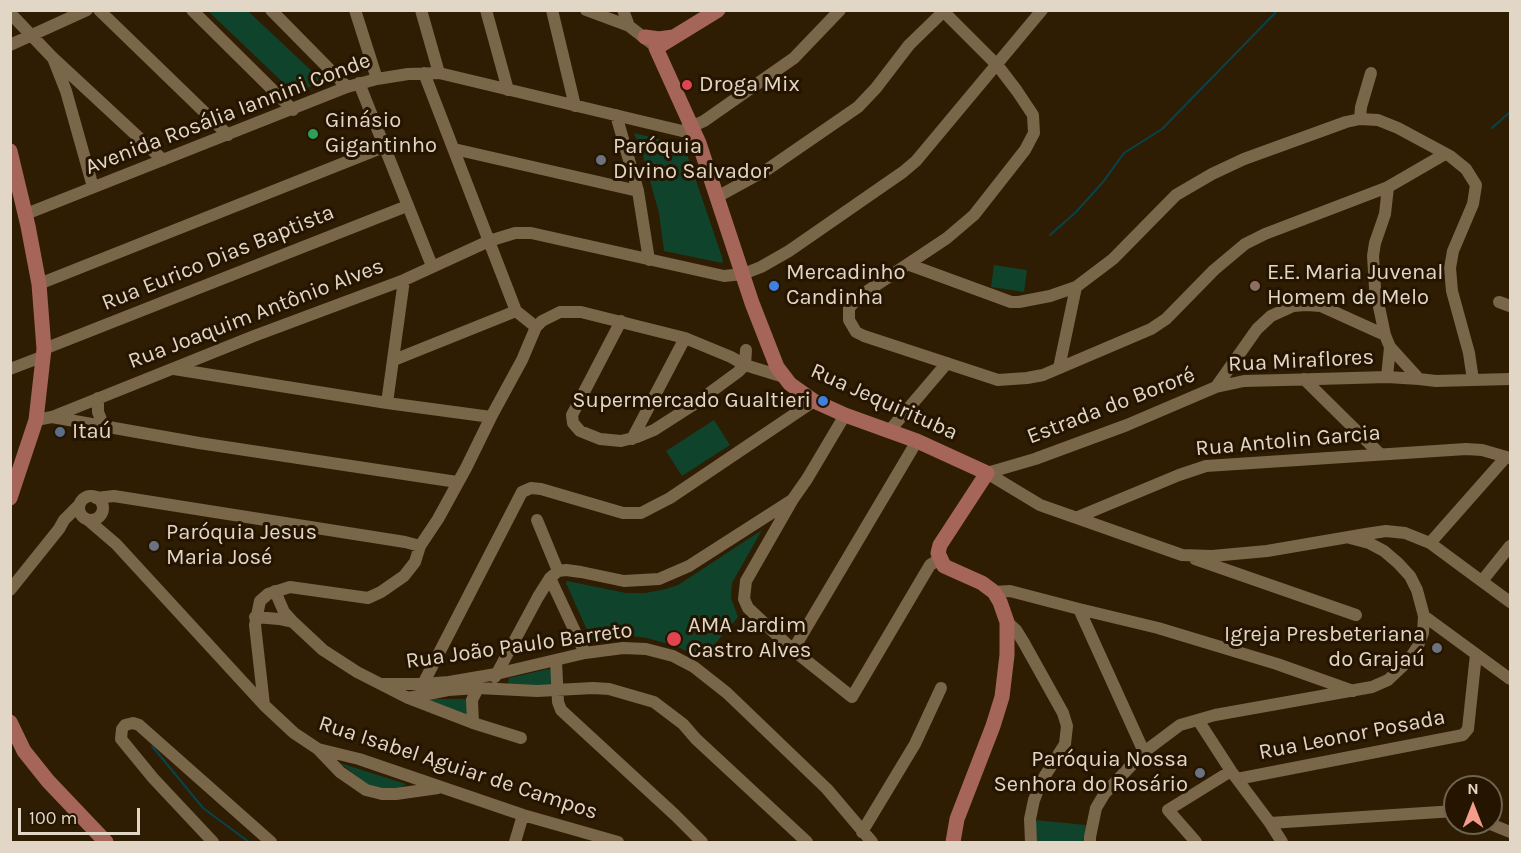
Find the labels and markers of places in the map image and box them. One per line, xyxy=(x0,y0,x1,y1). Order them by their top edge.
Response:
place label: Droga Mix xyxy=(699,72,800,98)
marker: Droga Mix xyxy=(680,78,694,92)
place label: Ginásio Gigantinho xyxy=(325,108,437,160)
marker: Ginásio Gigantinho xyxy=(306,127,320,141)
place label: Paróquia Divino Salvador xyxy=(613,134,770,186)
marker: Paróquia Divino Salvador xyxy=(594,153,608,167)
place label: Mercadinho Candinha xyxy=(786,260,906,312)
place label: E.E. Maria Juvenal Homem de Melo xyxy=(1267,260,1443,312)
marker: Mercadinho Candinha xyxy=(767,279,781,293)
marker: E.E. Maria Juvenal Homem de Melo xyxy=(1248,279,1262,293)
place label: Supermercado Gualtieri xyxy=(572,388,811,414)
marker: Supermercado Gualtieri xyxy=(816,394,830,408)
place label: Itaú xyxy=(72,419,112,445)
marker: Itaú xyxy=(53,425,67,439)
place label: Paróquia Jesus Maria José xyxy=(166,520,317,572)
marker: Paróquia Jesus Maria José xyxy=(147,539,161,553)
place label: AMA Jardim Castro Alves xyxy=(688,613,811,664)
place label: Igreja Presbeteriana do Grajaú xyxy=(1224,622,1425,674)
marker: AMA Jardim Castro Alves xyxy=(665,630,683,648)
marker: Igreja Presbeteriana do Grajaú xyxy=(1430,641,1444,655)
place label: Paróquia Nossa Senhora do Rosário xyxy=(994,747,1188,798)
marker: Paróquia Nossa Senhora do Rosário xyxy=(1193,766,1207,780)

